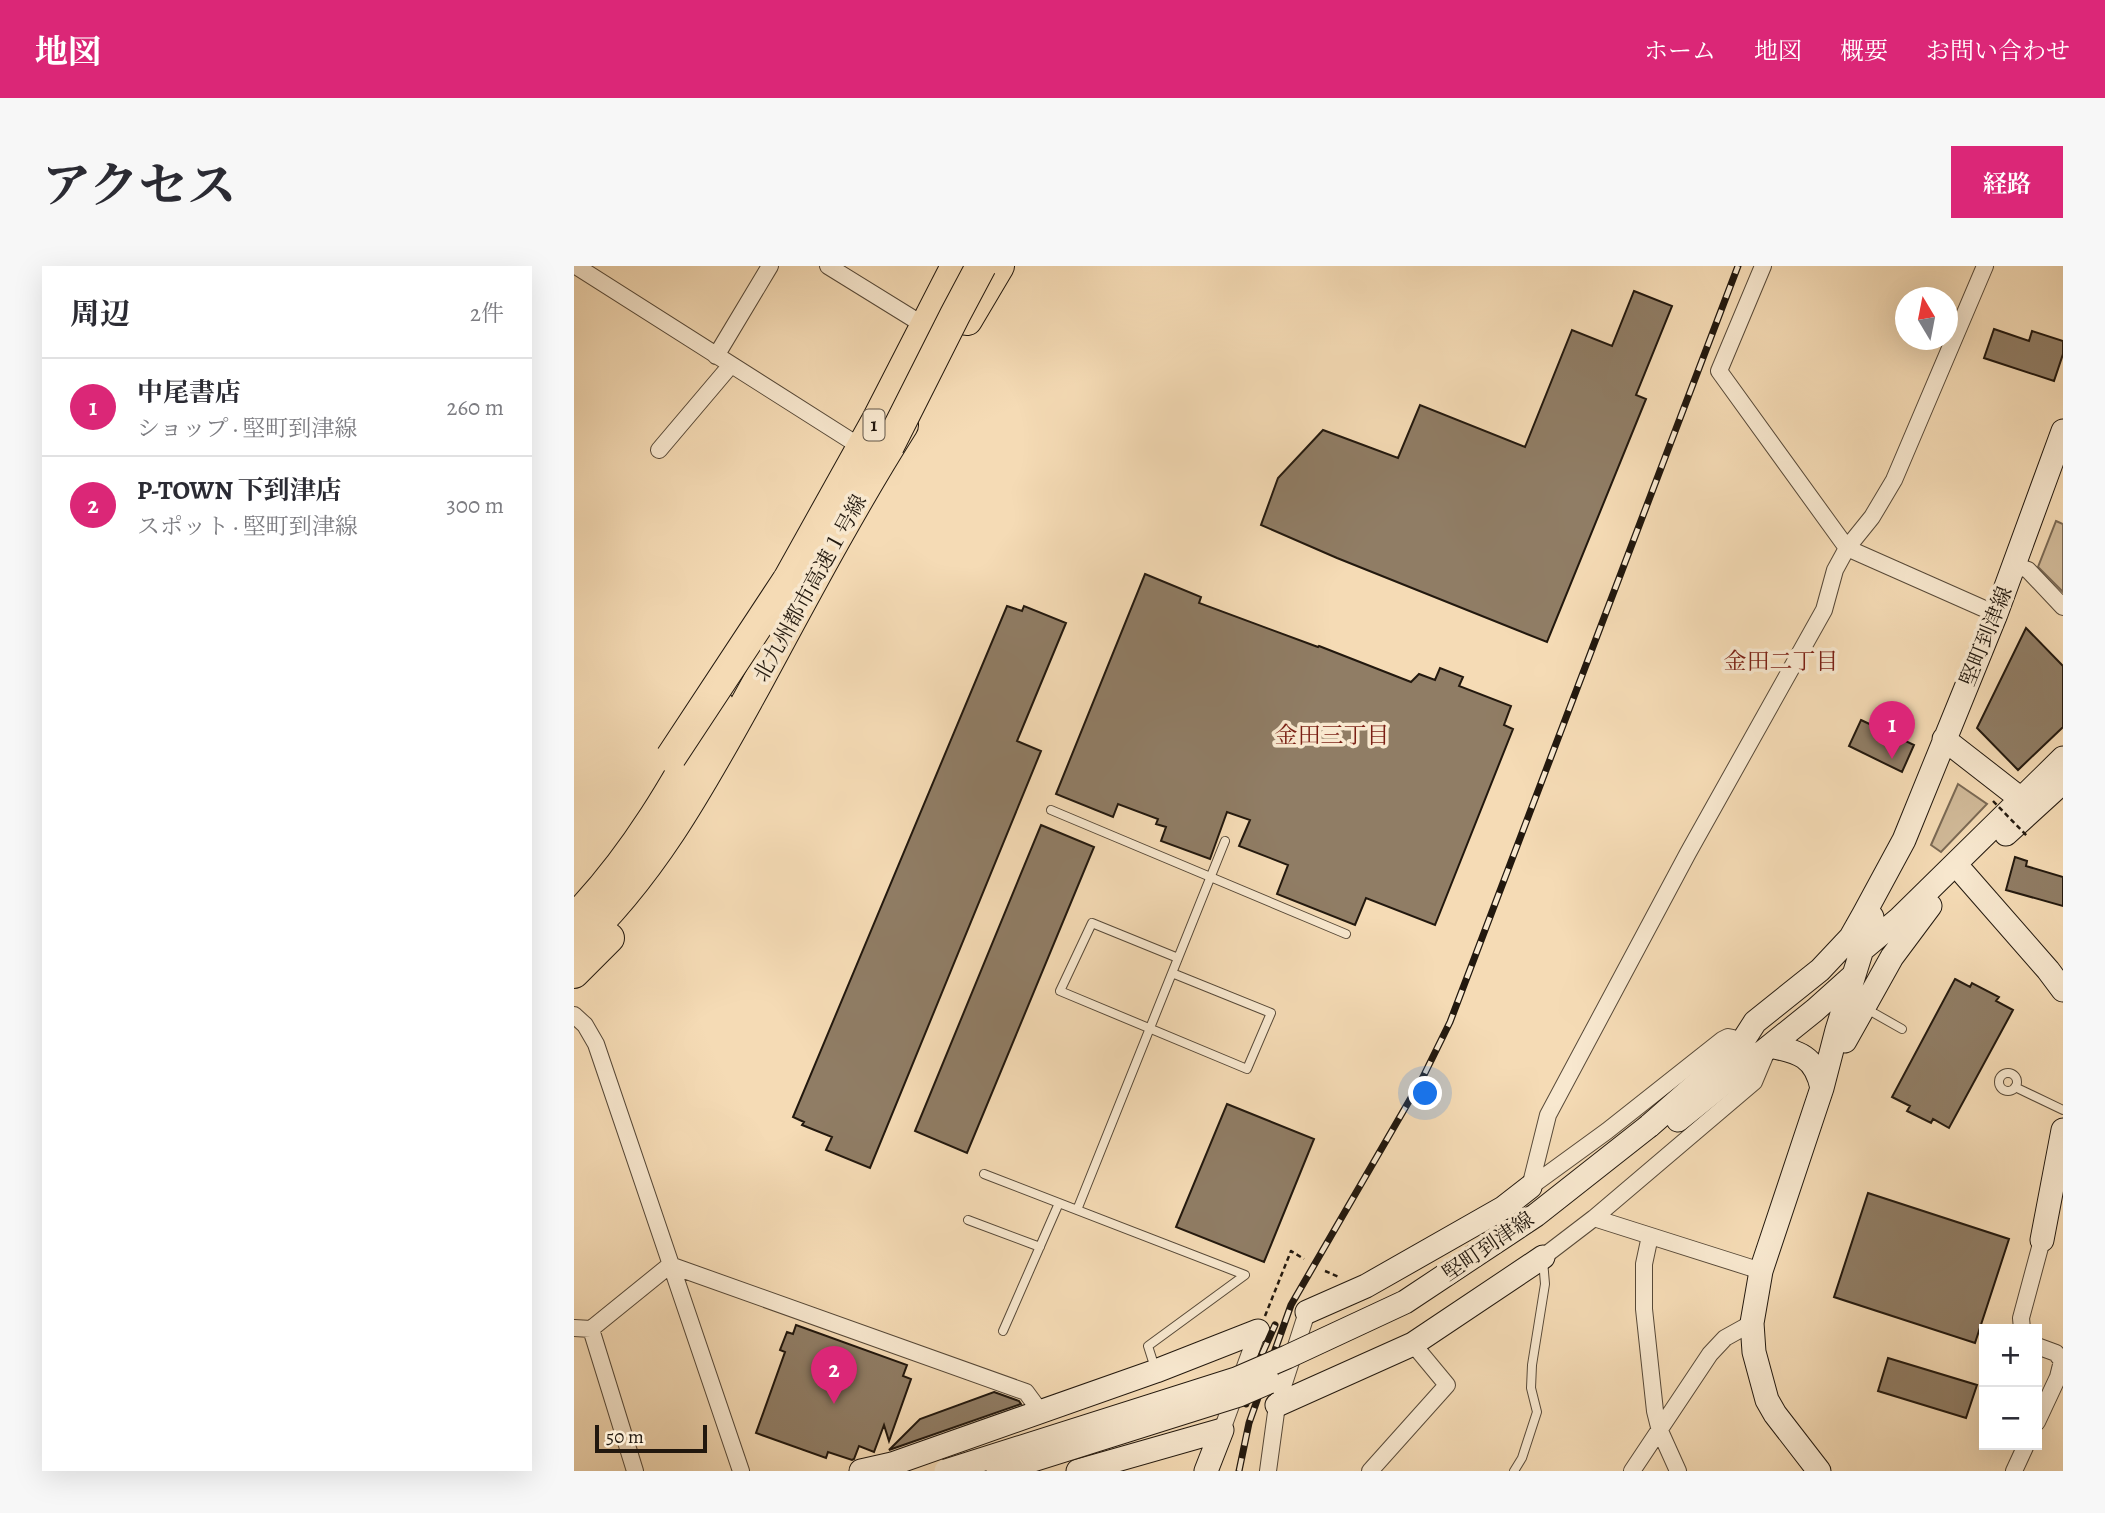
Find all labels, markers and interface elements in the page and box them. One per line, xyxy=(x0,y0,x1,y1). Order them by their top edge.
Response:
text: 地図 xyxy=(35,29,101,74)
text: ホーム xyxy=(1644,35,1716,67)
text: 地図 xyxy=(1754,35,1802,67)
text: 概要 xyxy=(1840,35,1888,67)
text: お問い合わせ xyxy=(1926,35,2070,67)
button: 経路 xyxy=(1951,146,2063,218)
text: アクセス xyxy=(42,152,237,219)
north arrow xyxy=(1895,287,1958,350)
text: 周辺 xyxy=(70,294,130,334)
text: 2件 xyxy=(470,298,504,329)
text: 中尾書店 xyxy=(137,375,241,410)
text: 1 xyxy=(89,392,97,423)
text: 260 m xyxy=(446,392,504,423)
road number: 1 xyxy=(864,410,884,440)
text: ショップ · 堅町到津線 xyxy=(137,413,357,444)
text: P-TOWN 下到津店 xyxy=(137,473,342,508)
street label: 北九州都市高速１号線 xyxy=(747,489,873,687)
text: 2 xyxy=(87,490,99,521)
text: 300 m xyxy=(446,490,504,521)
text: スポット · 堅町到津線 xyxy=(137,511,358,542)
street label: 堅町到津線 xyxy=(1953,582,2019,690)
district label: 金田二丁目 xyxy=(1724,646,1839,677)
pin: 1 xyxy=(1869,701,1915,759)
district label: 金田三丁目 xyxy=(1275,720,1390,751)
your location xyxy=(1408,1076,1442,1110)
street label: 堅町到津線 xyxy=(1437,1205,1539,1287)
map controls xyxy=(1979,1324,2042,1450)
button: + xyxy=(1979,1324,2042,1387)
pin: 2 xyxy=(811,1346,857,1404)
button: − xyxy=(1979,1387,2042,1450)
scale bar xyxy=(595,1422,707,1454)
text: 50 m xyxy=(606,1424,644,1450)

